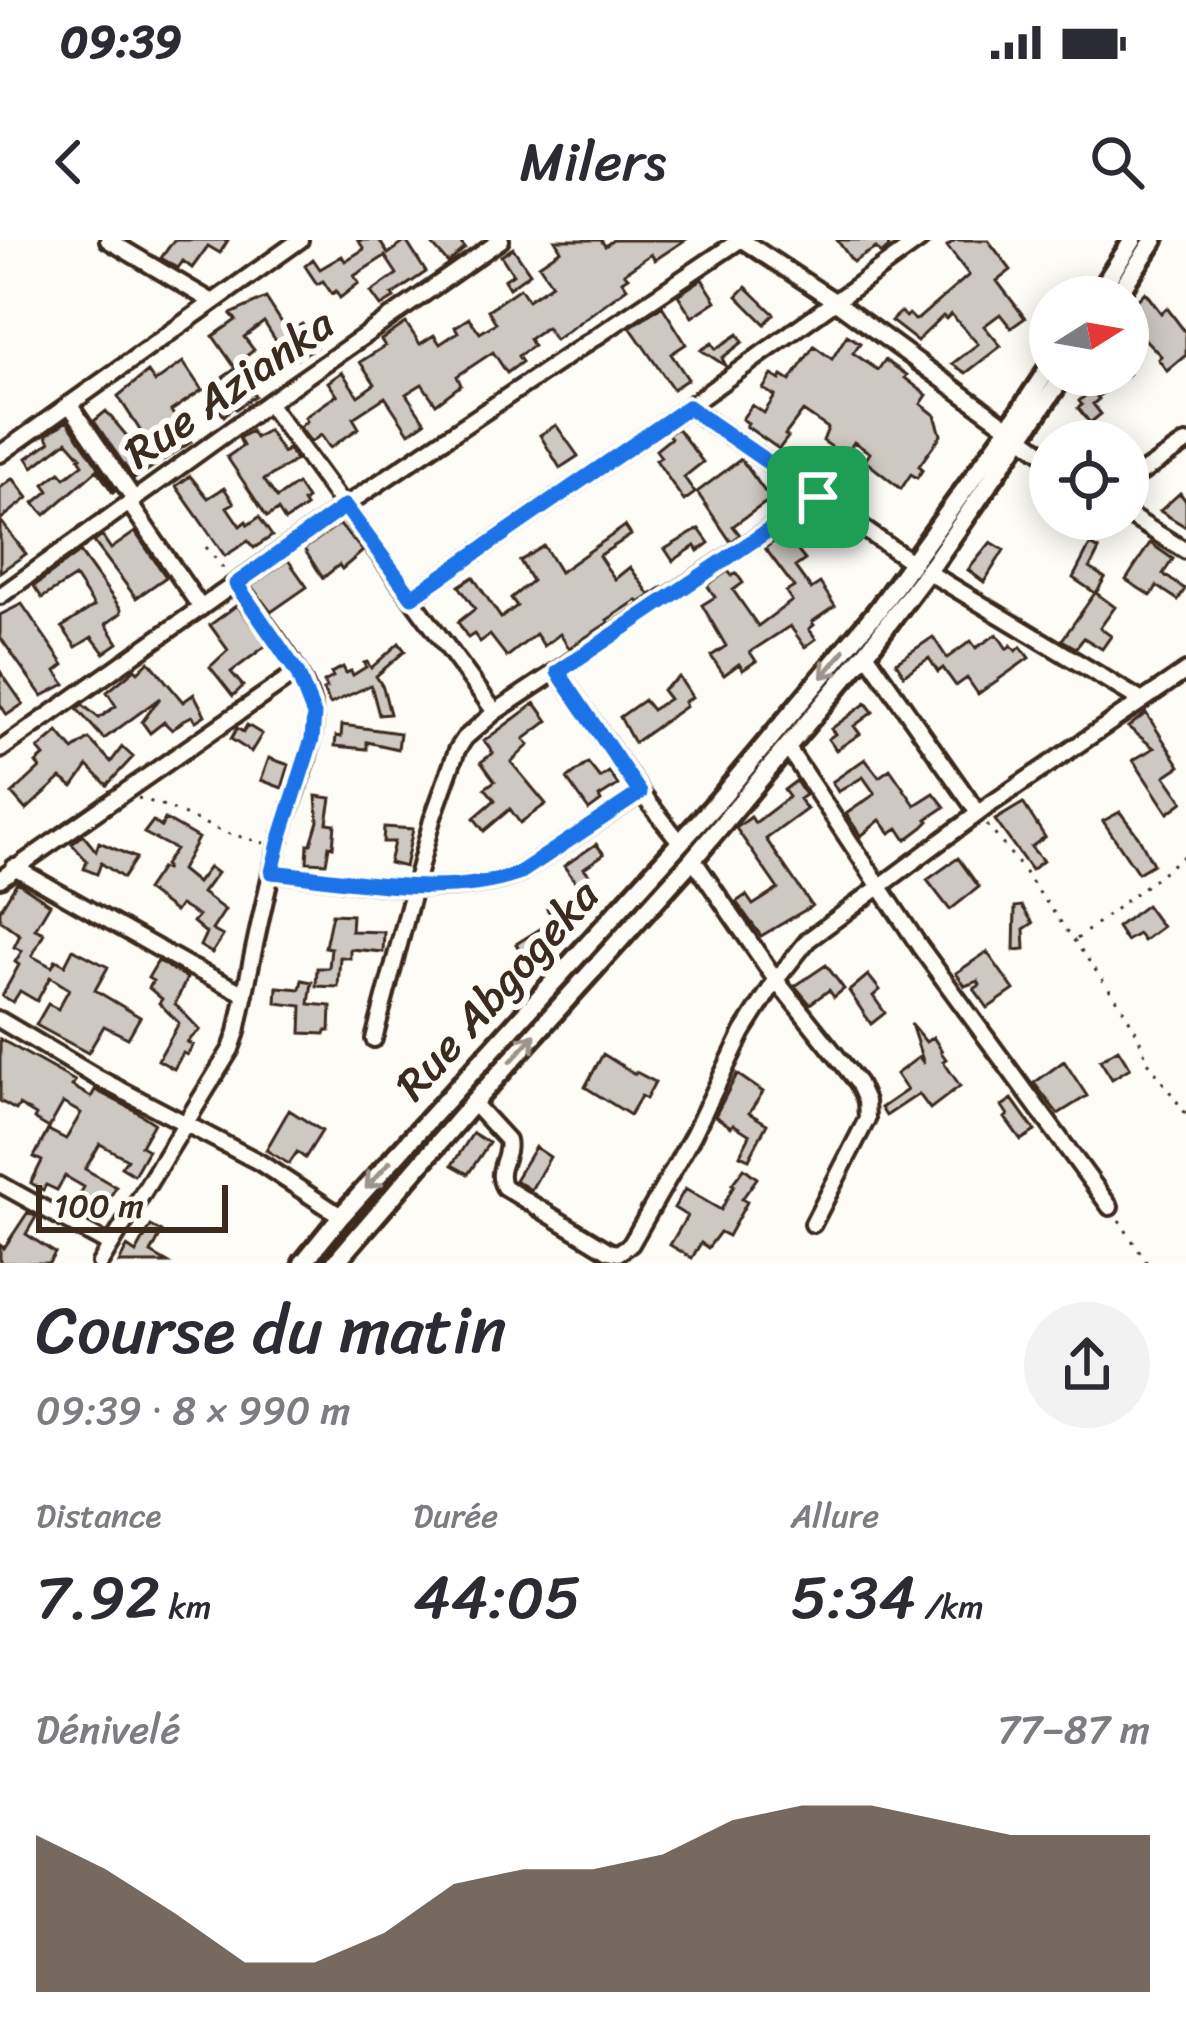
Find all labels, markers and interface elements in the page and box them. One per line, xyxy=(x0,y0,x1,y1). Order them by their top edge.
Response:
text: 09:39 xyxy=(60,2,182,82)
text: Milers xyxy=(520,114,666,210)
icon: back xyxy=(36,129,102,195)
icon: search xyxy=(1084,129,1150,195)
north arrow xyxy=(1029,276,1149,396)
map controls xyxy=(1029,276,1149,540)
street label: Rue Azianka xyxy=(107,285,352,490)
button: locate xyxy=(1029,420,1149,540)
pin xyxy=(767,446,869,548)
icon: arrive xyxy=(785,464,851,530)
one-way arrow xyxy=(819,648,847,679)
street label: Rue Abgogeka xyxy=(374,860,620,1120)
one-way arrow xyxy=(508,1034,536,1064)
one-way arrow xyxy=(365,1159,392,1190)
text: 100 m xyxy=(54,1177,144,1235)
scale bar xyxy=(36,1179,228,1232)
text: Course du matin xyxy=(36,1272,507,1389)
button: share xyxy=(1024,1302,1150,1428)
text: 09:39 · 8 × 990 m xyxy=(36,1376,351,1445)
text: Distance xyxy=(36,1487,161,1545)
text: Durée xyxy=(413,1487,498,1545)
text: Allure xyxy=(791,1487,879,1545)
text: 7.92 xyxy=(36,1545,160,1651)
text: 44:05 xyxy=(413,1545,581,1651)
text: 5:34 xyxy=(791,1545,916,1651)
text: km xyxy=(160,1578,211,1636)
text: /km xyxy=(916,1578,984,1636)
text: Dénivelé xyxy=(36,1695,181,1764)
text: 77–87 m xyxy=(997,1695,1150,1764)

